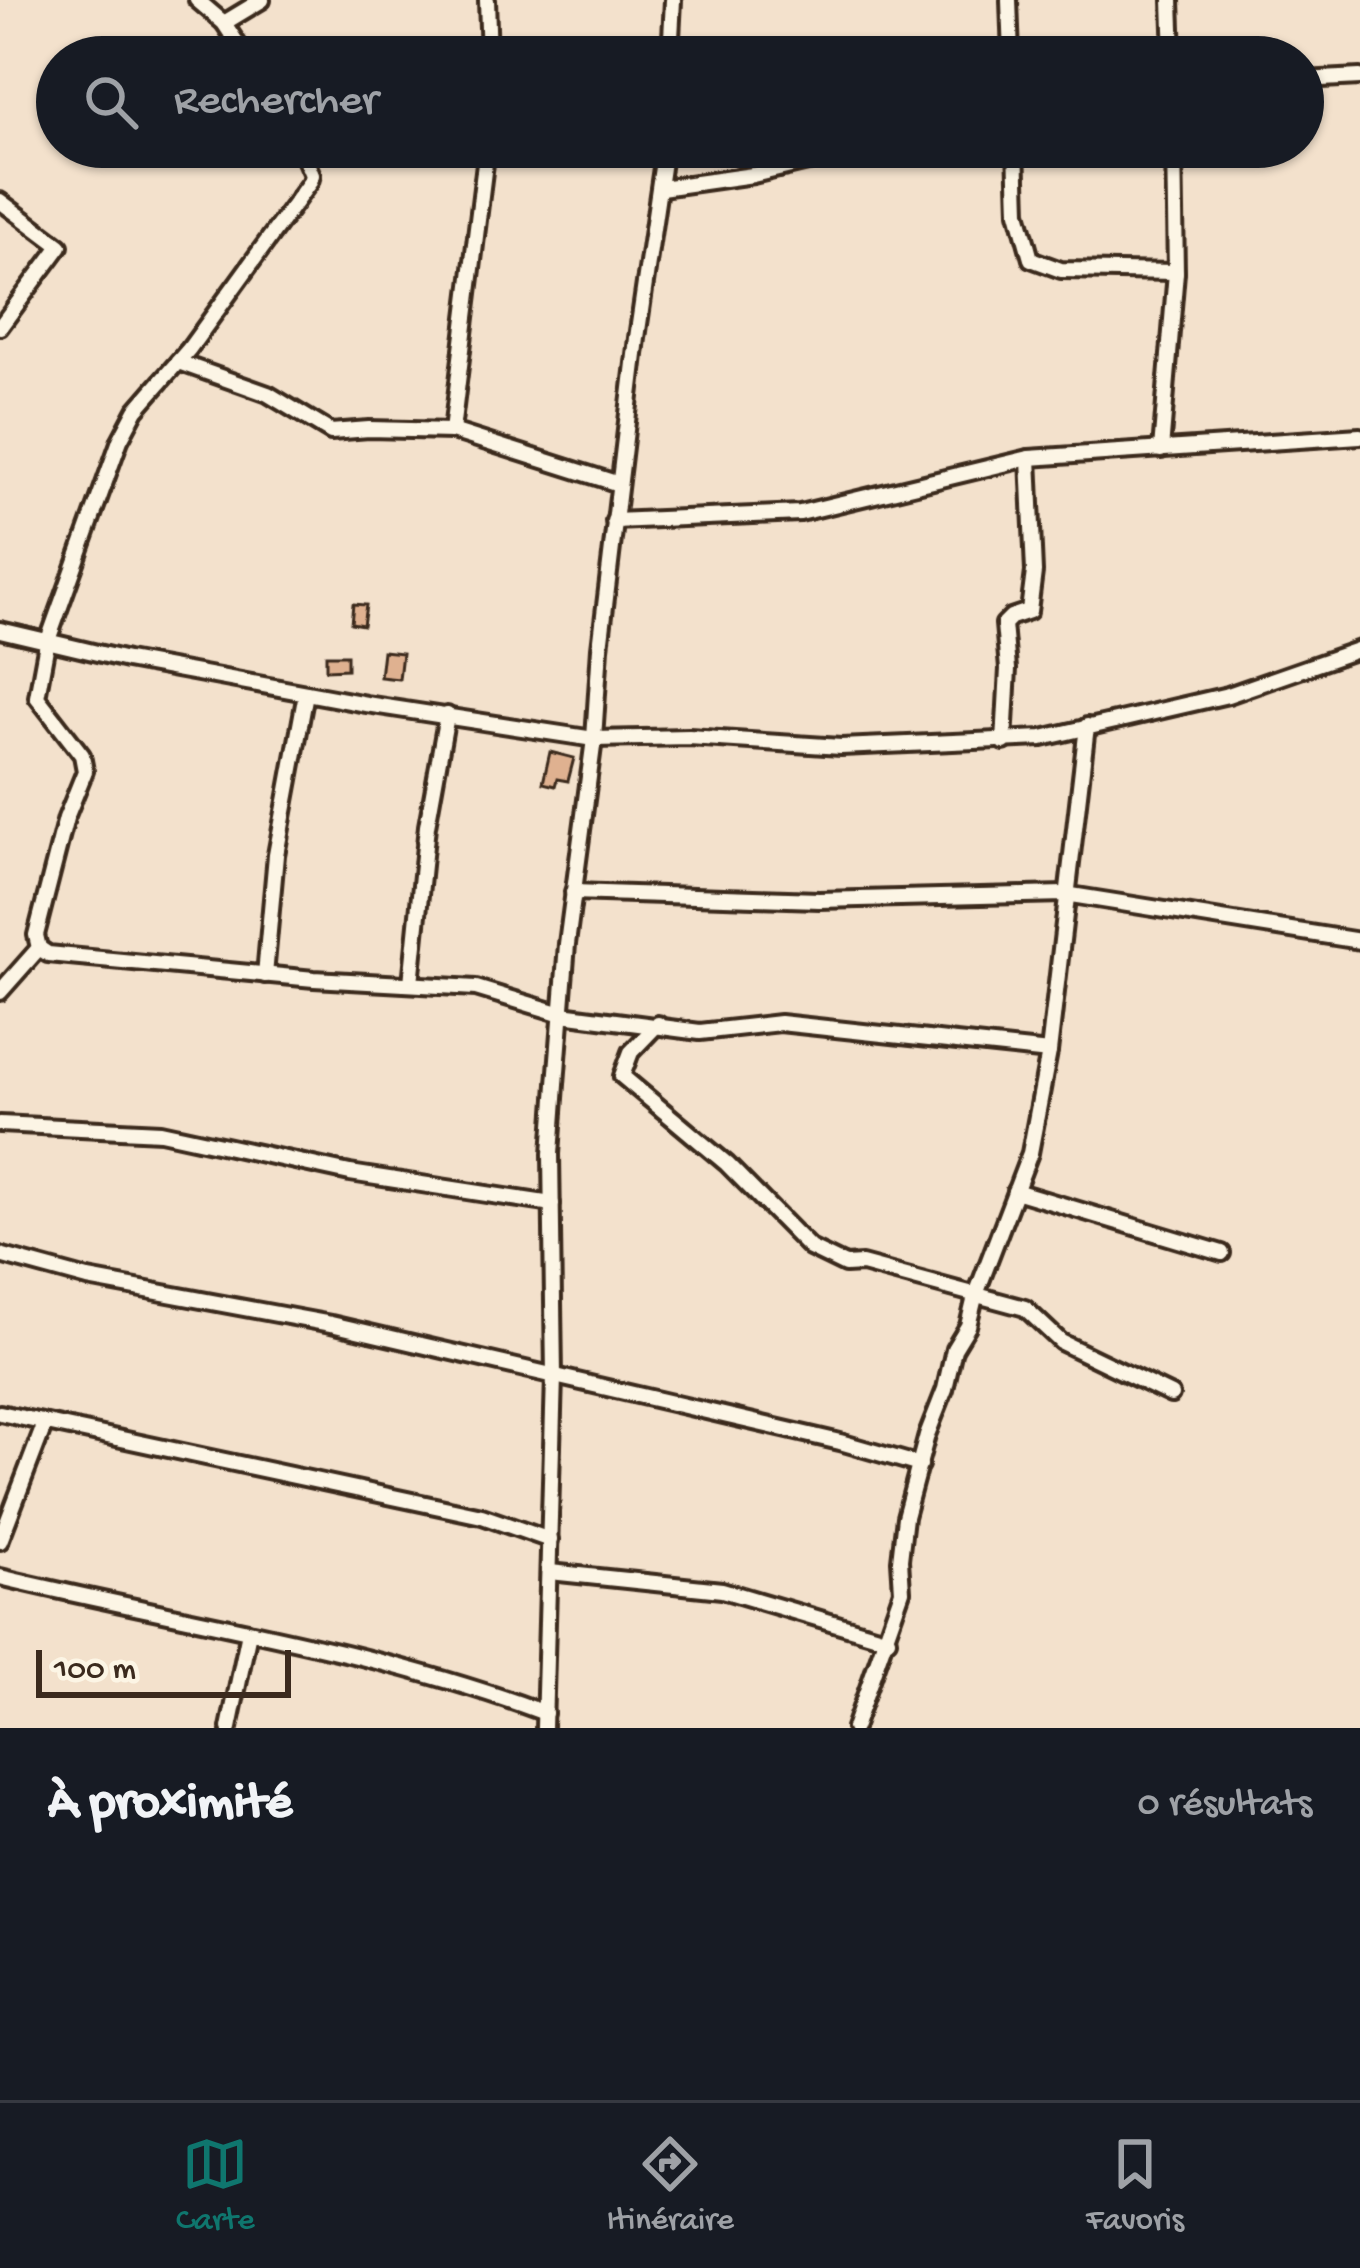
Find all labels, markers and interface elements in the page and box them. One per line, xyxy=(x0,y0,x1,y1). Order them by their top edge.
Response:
search box xyxy=(36,36,1324,168)
icon: search xyxy=(78,69,144,135)
text: Rechercher xyxy=(174,76,378,129)
scale bar xyxy=(36,1644,291,1697)
text: 100 m xyxy=(54,1652,136,1690)
text: À proximité xyxy=(48,1776,292,1836)
text: 0 résultats xyxy=(1138,1783,1312,1829)
tab: Carte xyxy=(176,2131,255,2241)
tab: Itinéraire xyxy=(607,2131,734,2241)
tab: Favoris xyxy=(1086,2131,1184,2241)

